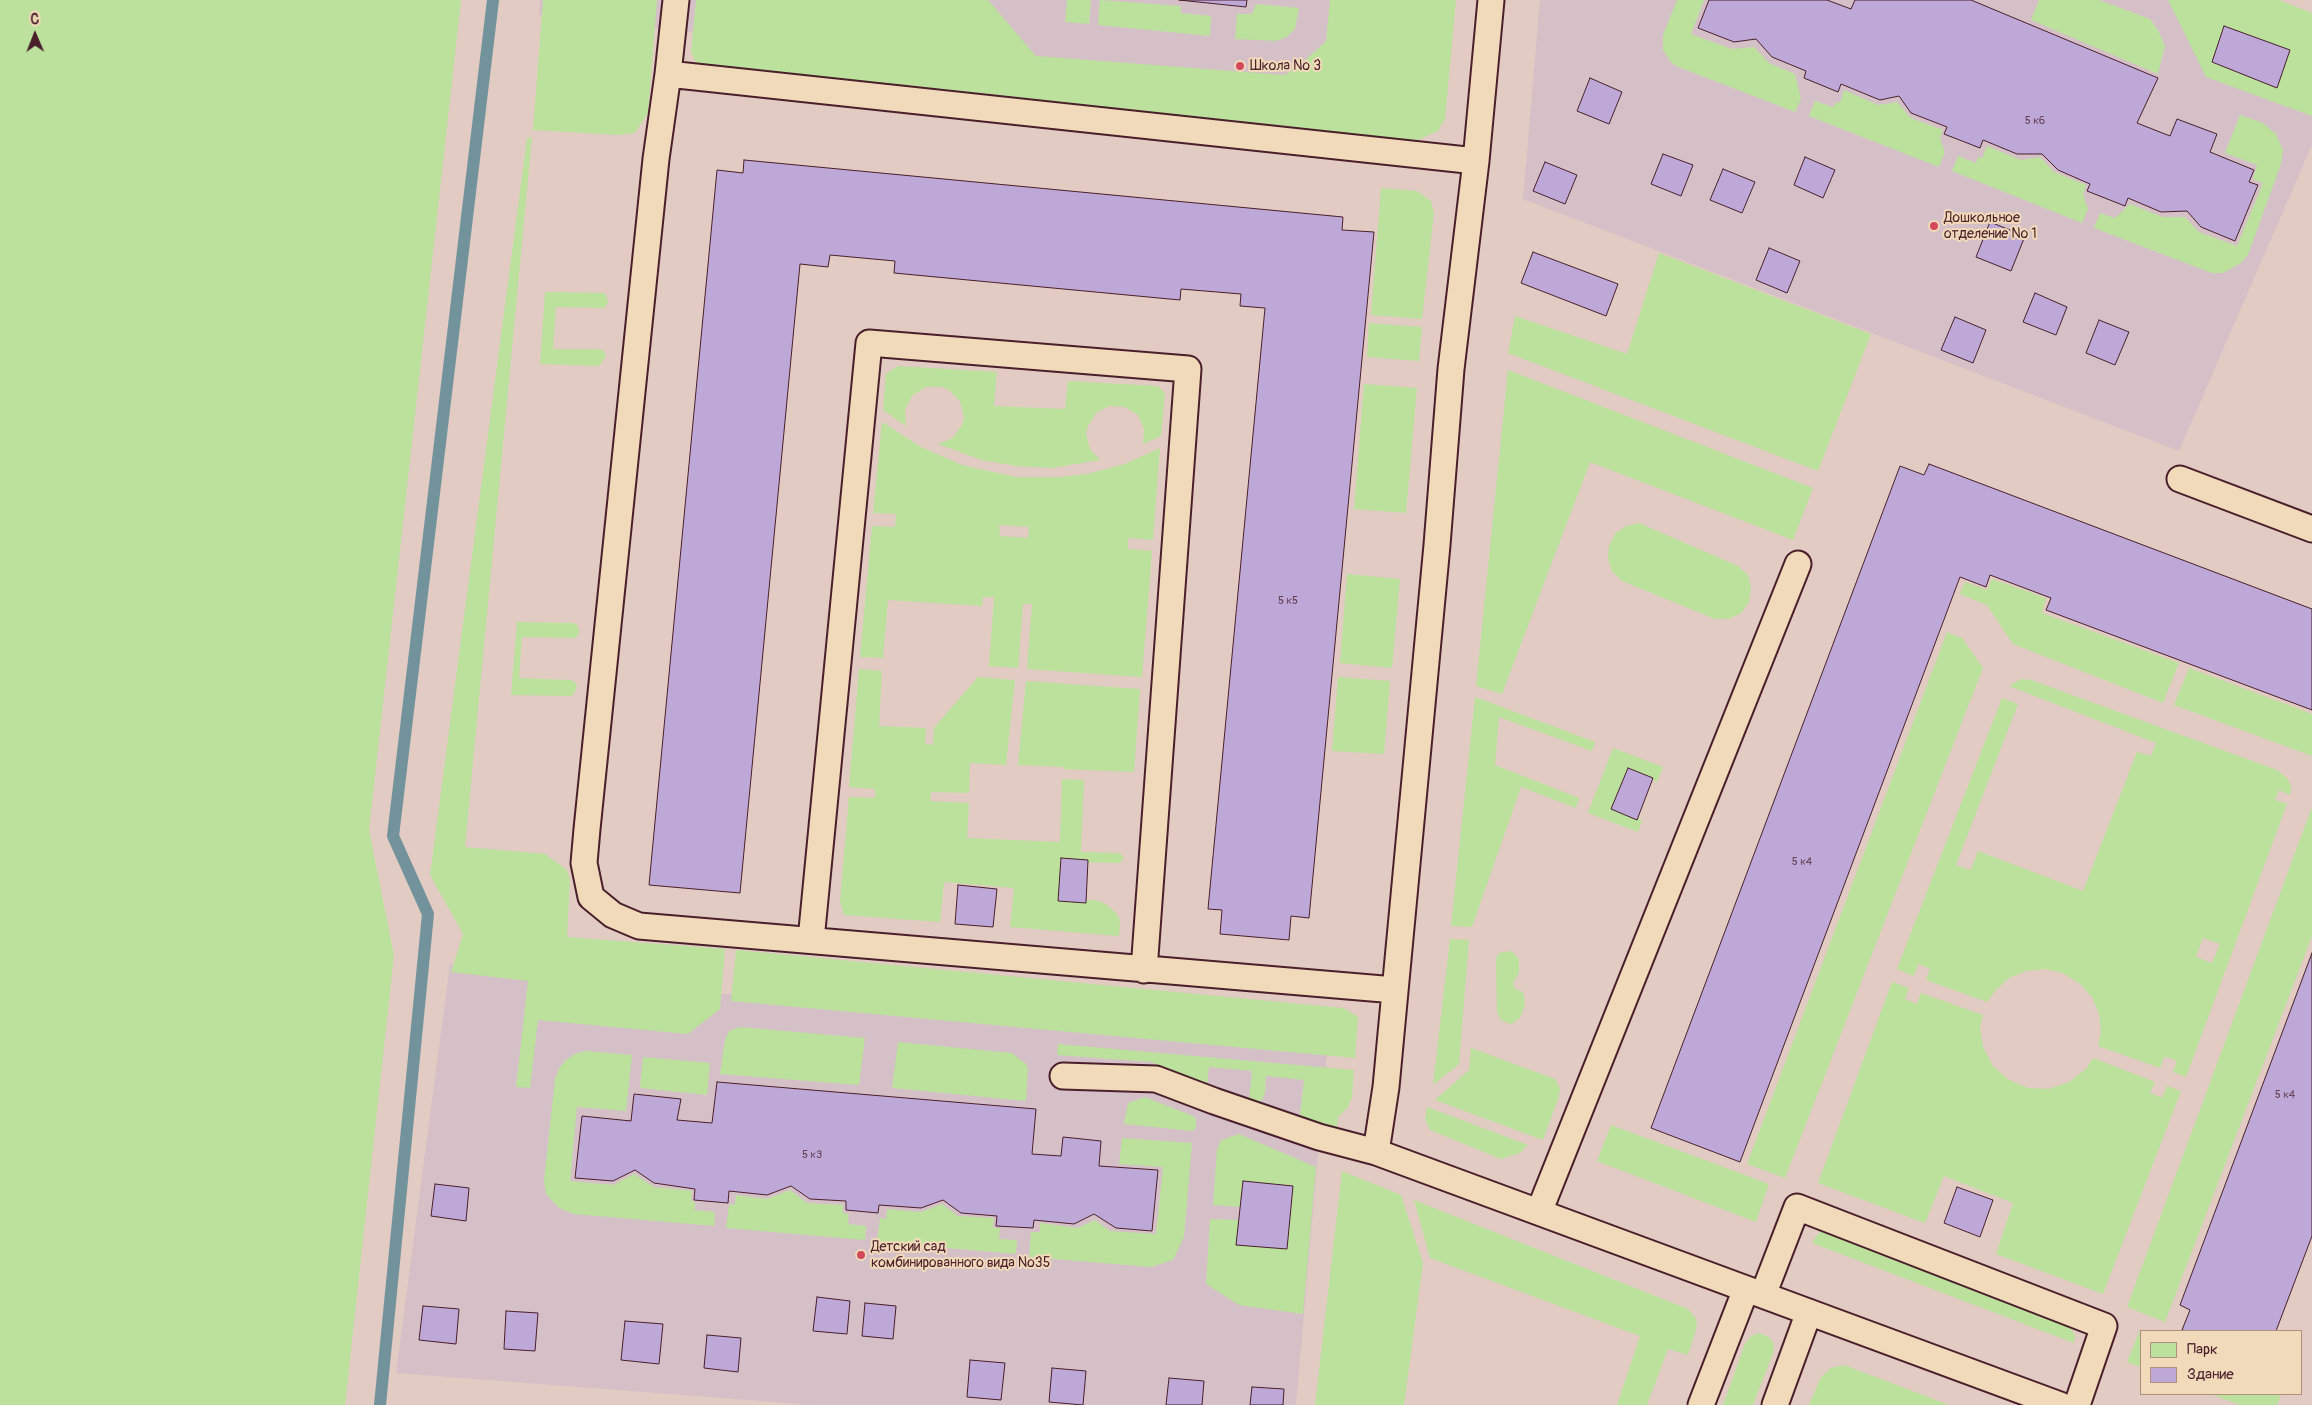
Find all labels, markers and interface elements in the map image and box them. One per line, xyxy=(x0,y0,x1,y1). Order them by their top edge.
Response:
north arrow xyxy=(10,10,60,60)
text: С xyxy=(30,11,39,28)
place label: Школа № 3 xyxy=(1250,58,1321,74)
marker: Школа № 3 xyxy=(1234,60,1246,72)
house number: 5 к6 xyxy=(2025,114,2045,128)
place label: Дошкольное отделение № 1 xyxy=(1944,210,2037,242)
marker: Дошкольное отделение № 1 xyxy=(1928,220,1940,232)
house number: 5 к5 xyxy=(1278,594,1298,608)
house number: 5 к4 xyxy=(1792,855,1812,869)
house number: 5 к4 xyxy=(2275,1088,2295,1102)
house number: 5 к3 xyxy=(802,1148,822,1162)
place label: Детский сад комбинированного вида №35 xyxy=(871,1239,1050,1272)
marker: Детский сад комбинированного вида №35 xyxy=(855,1249,867,1261)
legend xyxy=(2140,1330,2302,1395)
text: Парк xyxy=(2187,1340,2218,1359)
text: Здание xyxy=(2187,1365,2234,1384)

